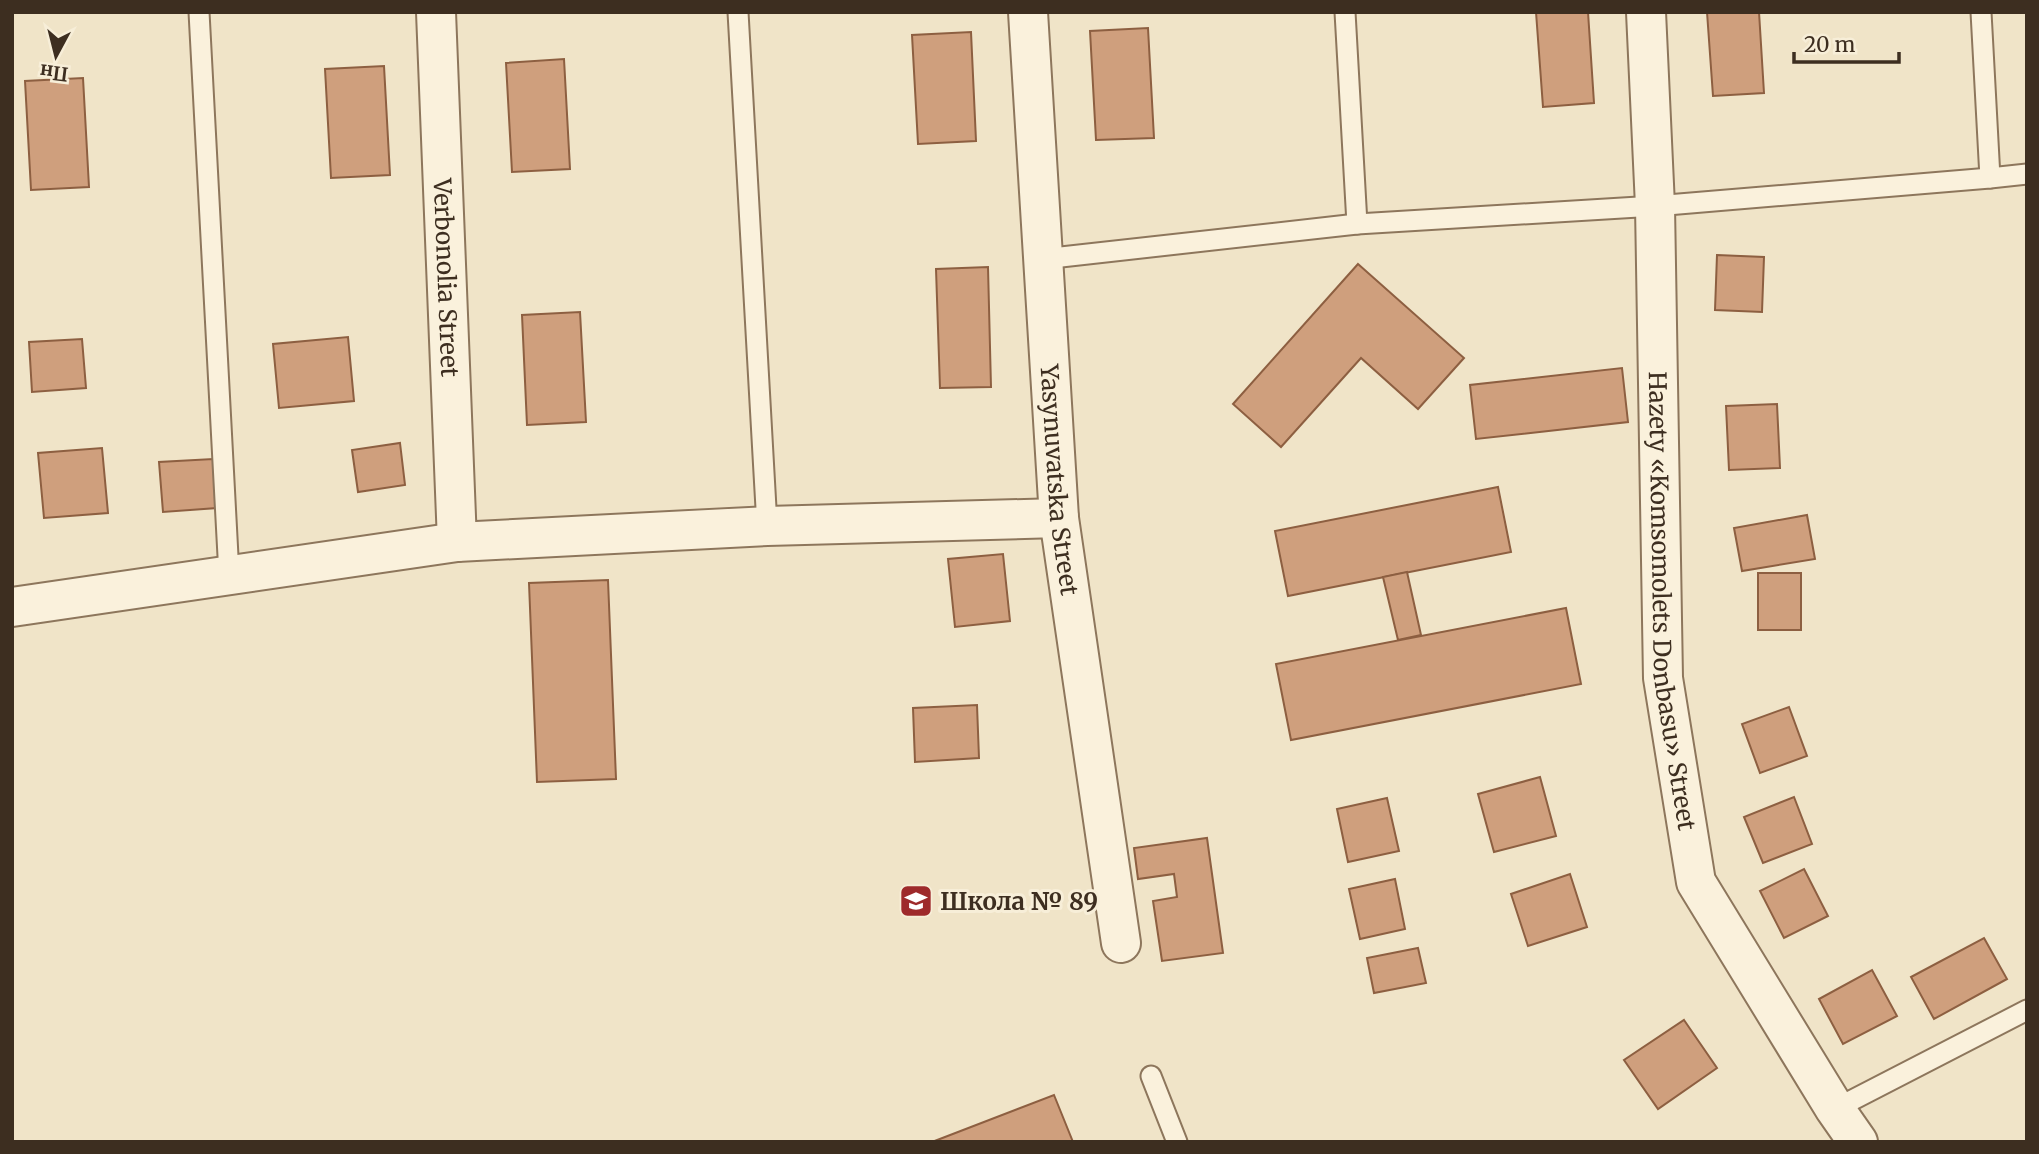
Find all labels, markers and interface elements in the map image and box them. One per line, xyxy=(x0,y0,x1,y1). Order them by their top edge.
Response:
north arrow xyxy=(21,21,91,91)
scale bar xyxy=(1794,21,1899,65)
text: 20 m xyxy=(1804,31,1856,58)
text: Пн xyxy=(38,59,70,87)
street label: Verbonolia Street xyxy=(427,177,466,378)
street label: Yasynuvatska Street xyxy=(1034,362,1086,598)
street label: Hazety «Komsomolets Donbasu» Street xyxy=(1642,371,1703,833)
school or university icon: Школа № 89 xyxy=(897,882,935,920)
place label: Школа № 89 xyxy=(940,886,1098,917)

